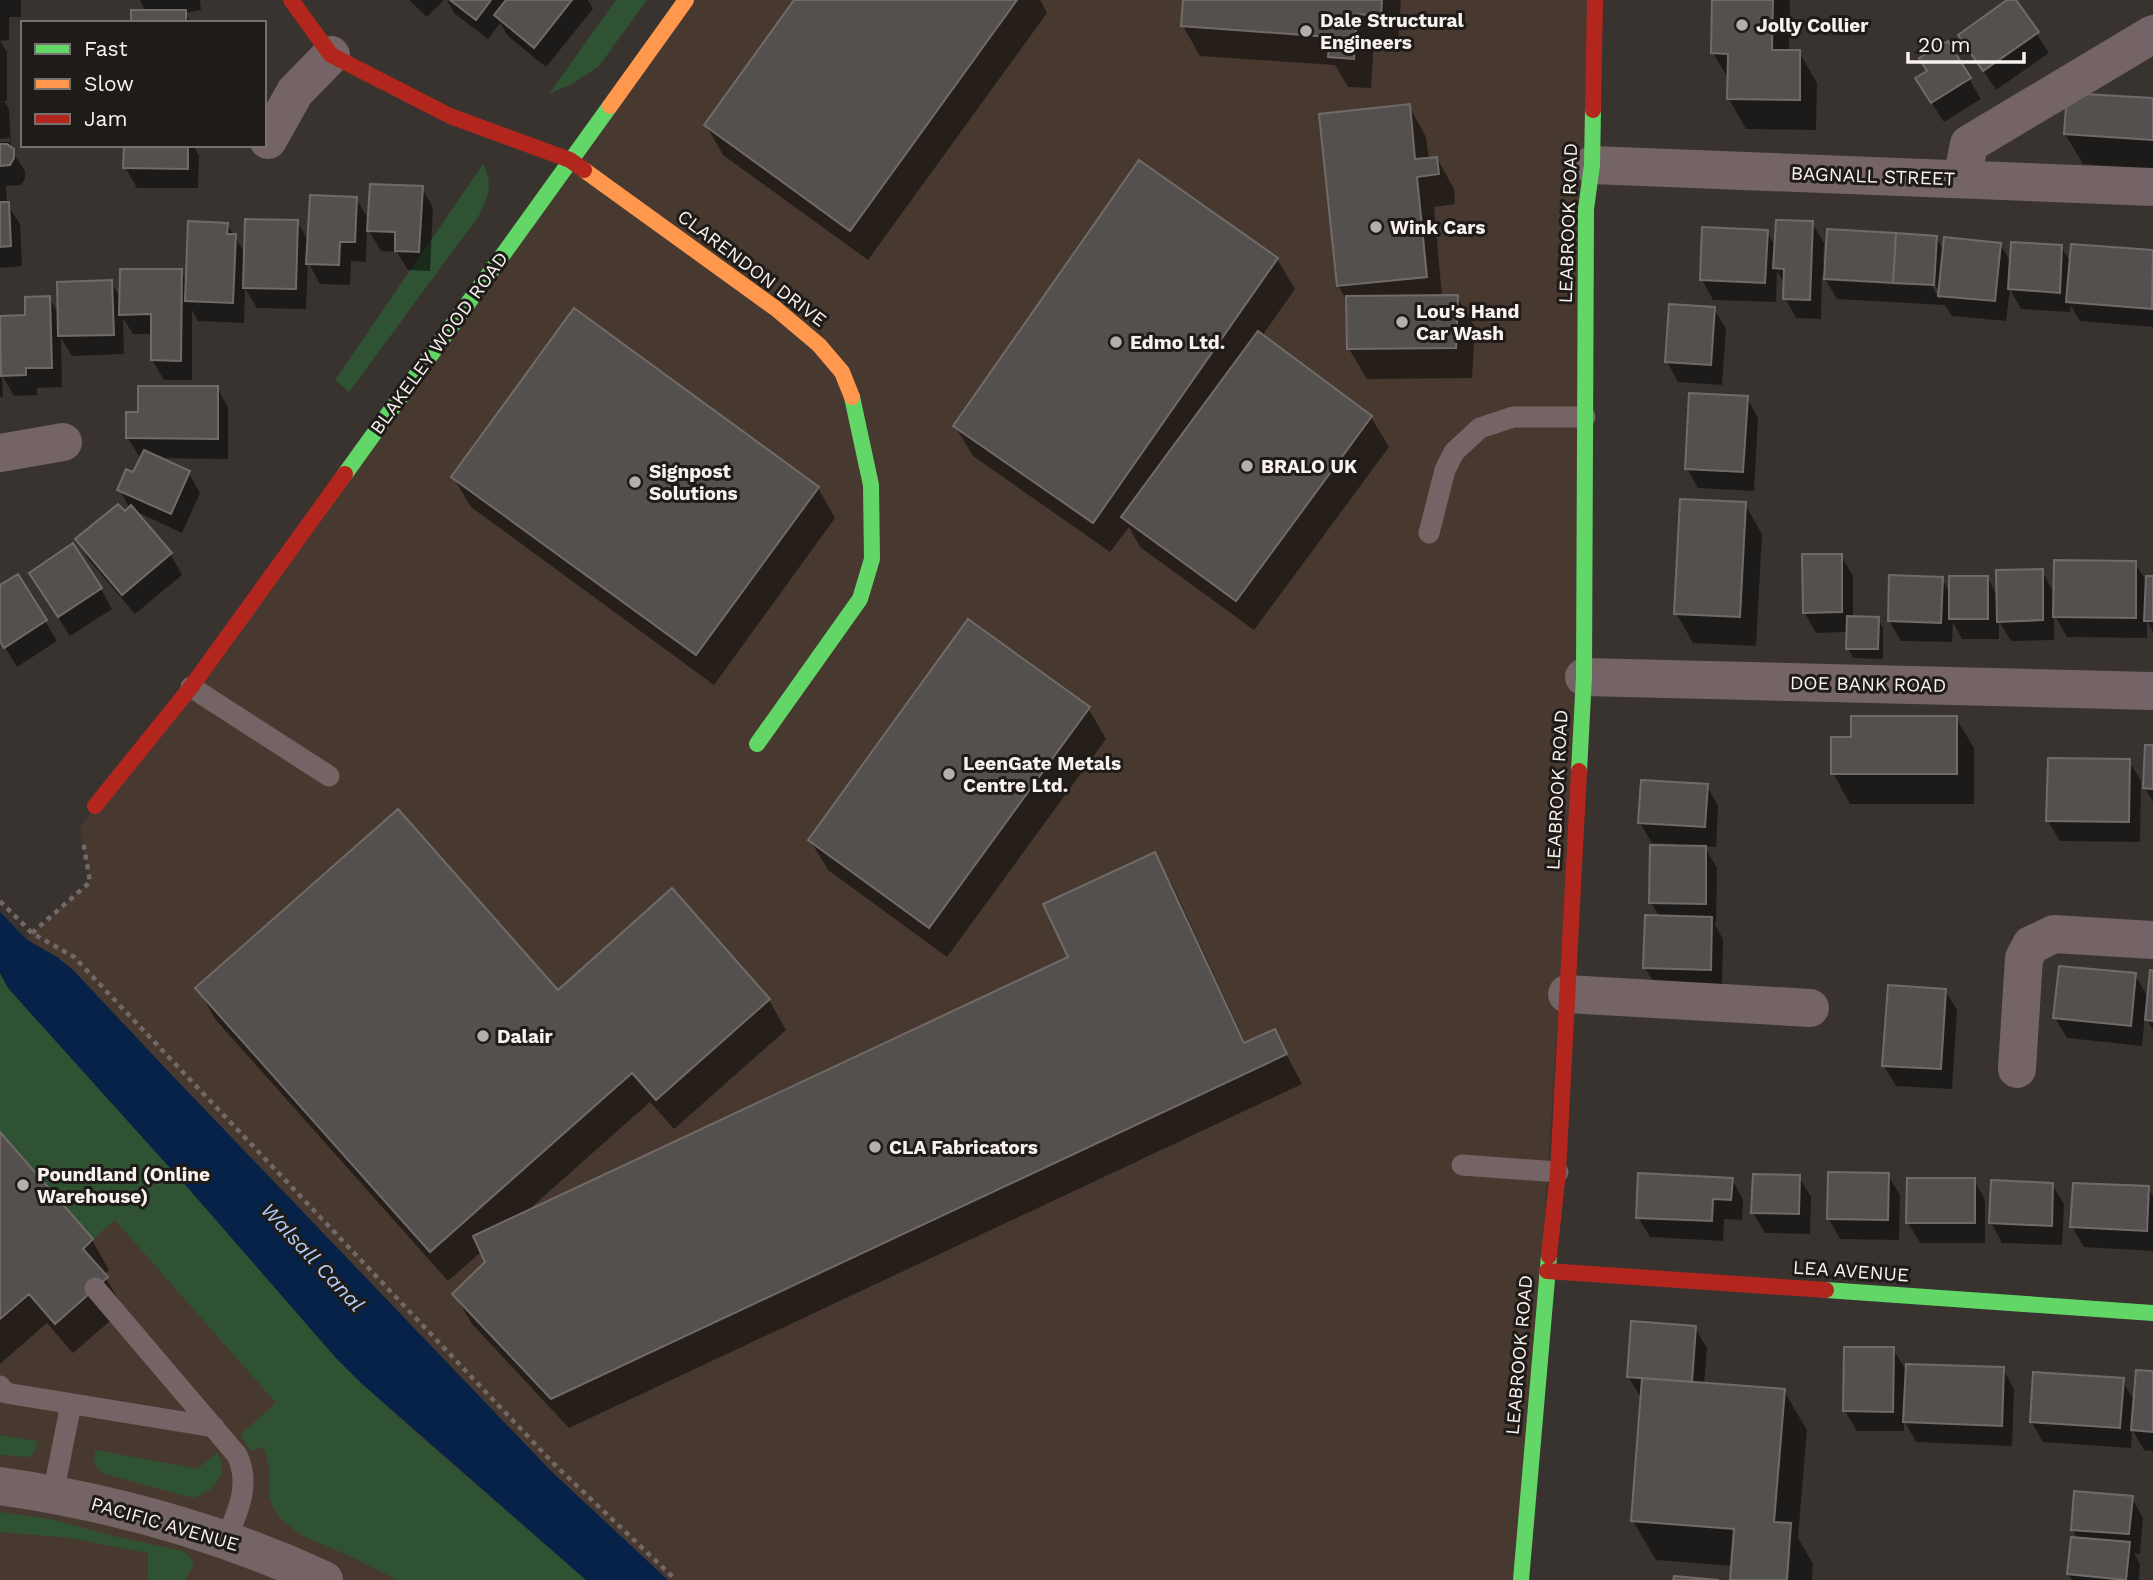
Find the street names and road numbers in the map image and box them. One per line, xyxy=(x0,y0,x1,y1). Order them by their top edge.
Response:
street label: LEABROOK ROAD xyxy=(1554,142,1582,304)
street label: BAGNALL STREET xyxy=(1790,162,1956,190)
street label: CLARENDON DRIVE xyxy=(673,205,831,331)
street label: BLAKELEY WOOD ROAD xyxy=(365,247,513,439)
street label: DOE BANK ROAD xyxy=(1790,671,1946,697)
street label: LEABROOK ROAD xyxy=(1541,709,1573,871)
street label: LEA AVENUE xyxy=(1792,1255,1910,1287)
street label: LEABROOK ROAD xyxy=(1501,1274,1537,1436)
street label: PACIFIC AVENUE xyxy=(88,1492,242,1556)

